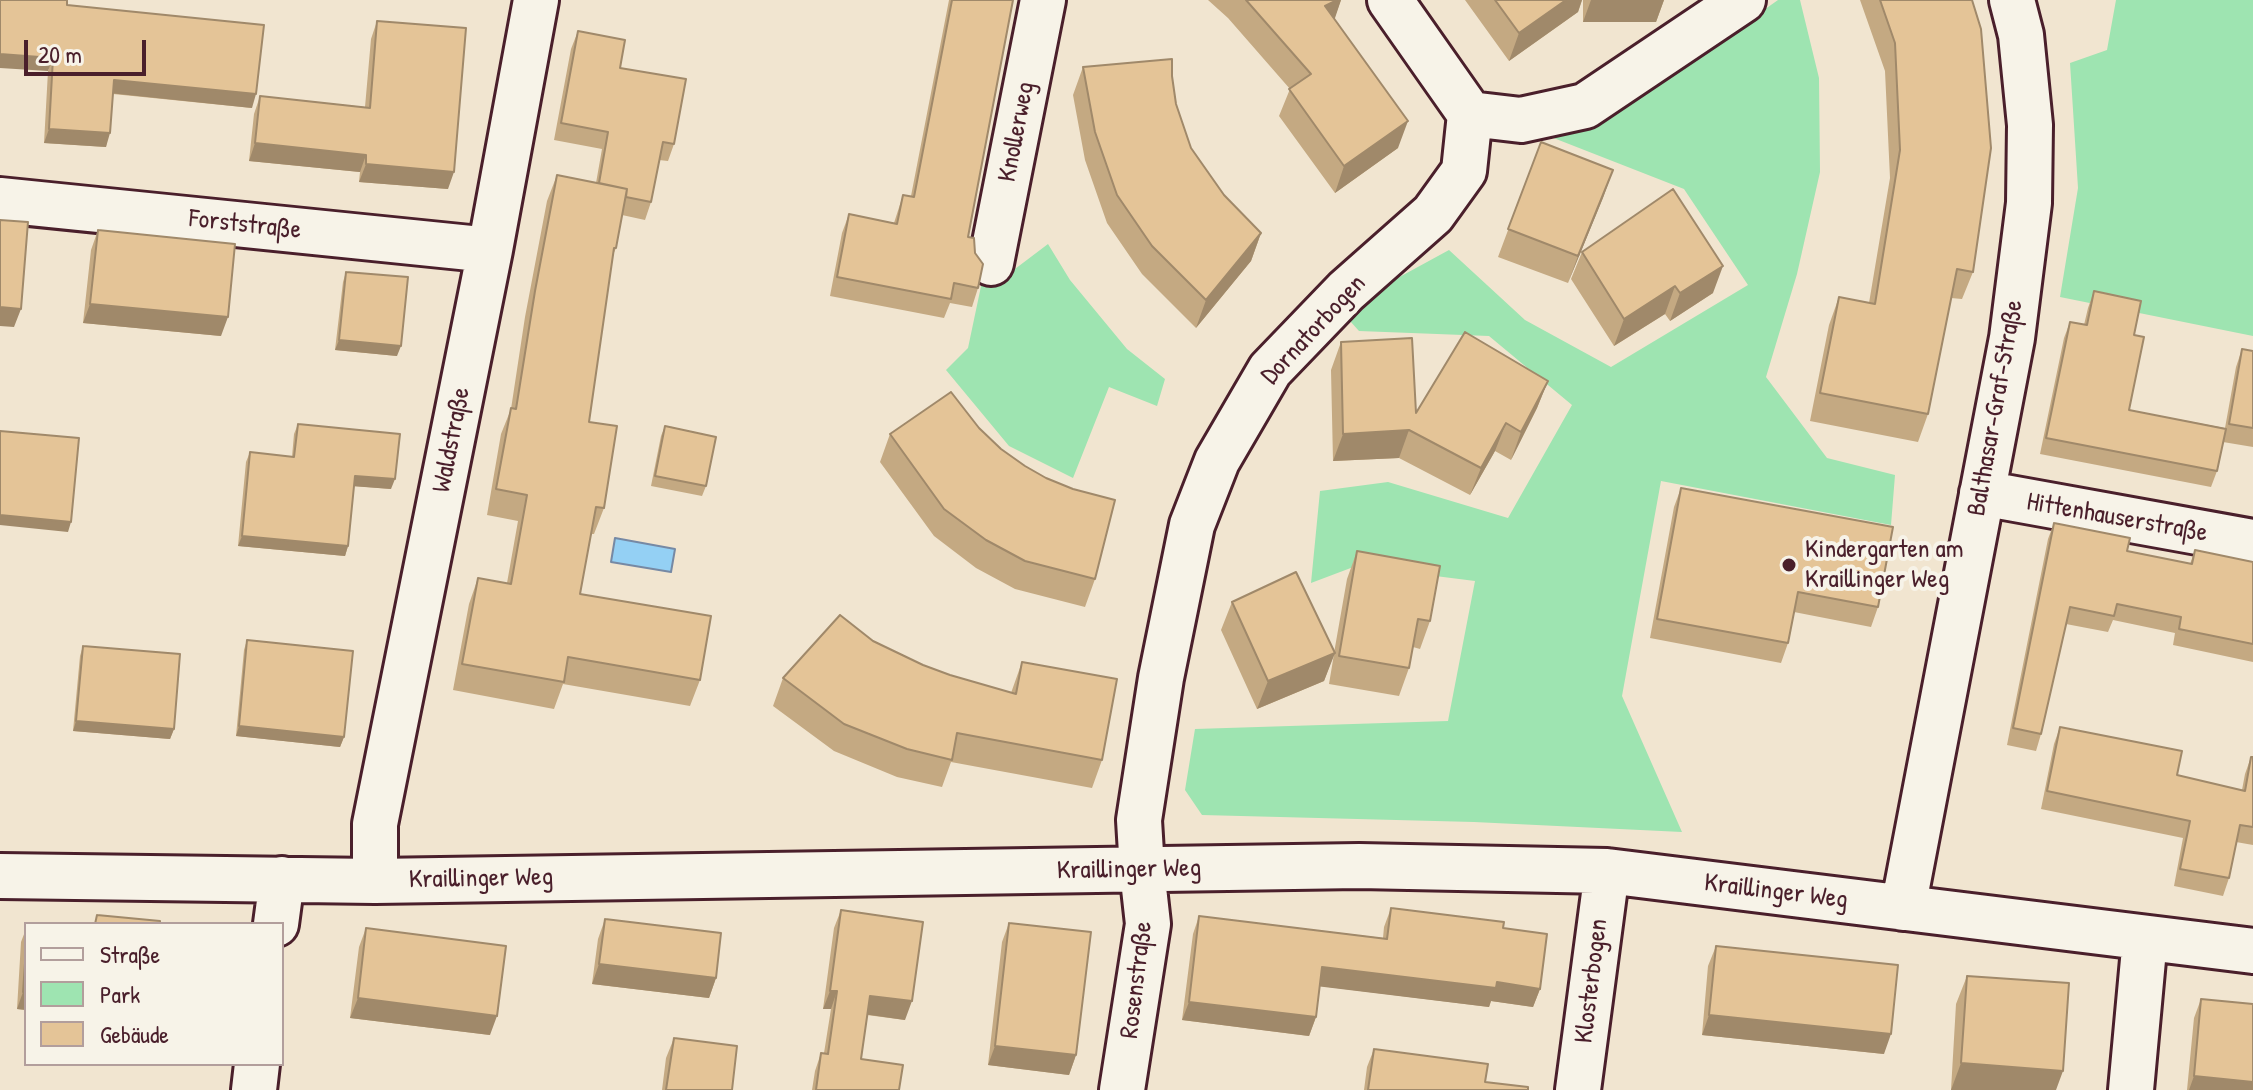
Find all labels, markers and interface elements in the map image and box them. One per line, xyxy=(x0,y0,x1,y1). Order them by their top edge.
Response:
scale bar xyxy=(28,24,150,74)
text: 20 m xyxy=(38,38,82,70)
street label: Knollerweg xyxy=(992,79,1042,185)
street label: Forststraße xyxy=(187,204,303,246)
street label: Dornatorbogen xyxy=(1255,269,1373,391)
street label: Balthasar-Graf-Straße xyxy=(1962,298,2030,518)
street label: Waldstraße xyxy=(427,385,477,495)
street label: Hittenhauserstraße xyxy=(2024,487,2210,549)
place label: Kindergarten am Kraillinger Weg xyxy=(1805,534,1963,596)
marker: Kindergarten am Kraillinger Weg xyxy=(1780,556,1798,574)
street label: Kraillinger Weg xyxy=(1057,853,1201,887)
street label: Kraillinger Weg xyxy=(409,862,553,896)
street label: Kraillinger Weg xyxy=(1703,868,1849,916)
street label: Klosterbogen xyxy=(1569,917,1615,1045)
street label: Rosenstraße xyxy=(1114,920,1160,1040)
legend xyxy=(24,922,284,1066)
text: Straße xyxy=(100,938,160,970)
text: Park xyxy=(100,978,140,1010)
text: Gebäude xyxy=(100,1018,169,1050)

